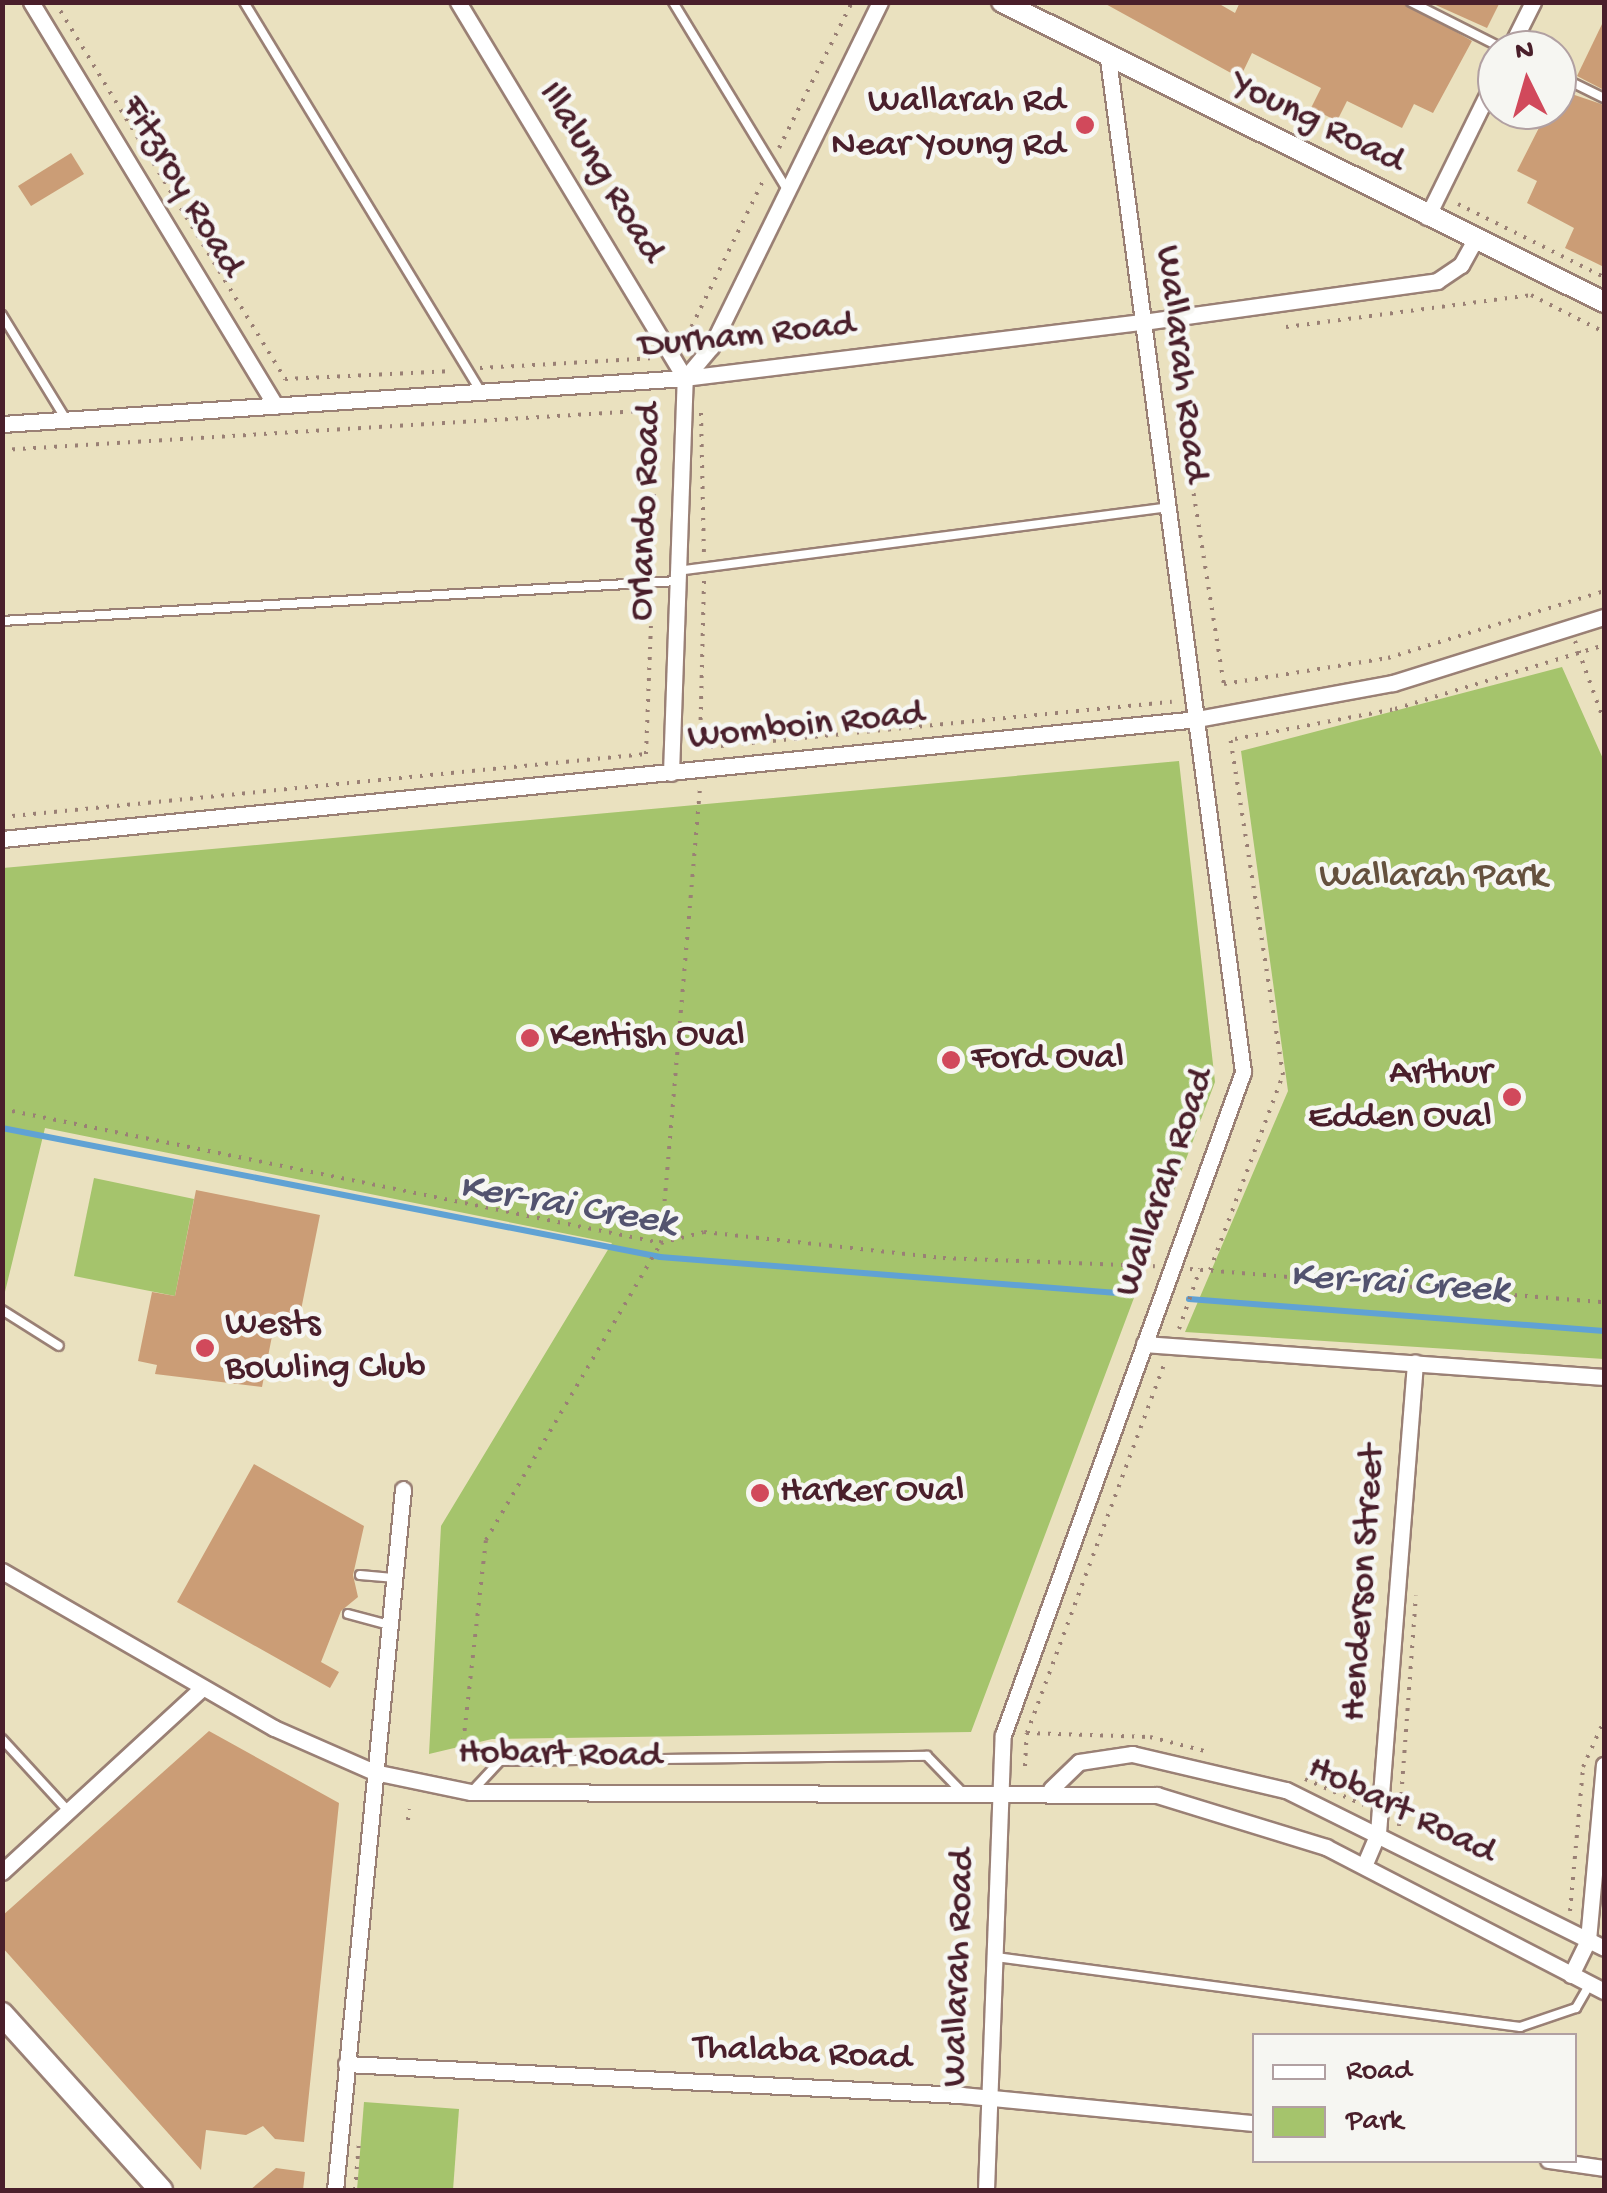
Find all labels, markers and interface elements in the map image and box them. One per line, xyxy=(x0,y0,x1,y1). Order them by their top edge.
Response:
north arrow xyxy=(1477,30,1577,130)
text: N xyxy=(1514,34,1535,69)
street label: Young Road xyxy=(1223,63,1411,185)
street label: Illalung Road xyxy=(526,74,674,272)
place label: Wallarah Rd Near Young Rd xyxy=(831,80,1065,170)
street label: Fitzroy Road xyxy=(109,88,253,286)
marker: Wallarah Rd Near Young Rd xyxy=(1074,114,1096,136)
street label: Wallarah Road xyxy=(1143,243,1217,485)
street label: Durham Road xyxy=(637,303,857,371)
street label: Orlando Road xyxy=(620,402,674,622)
street label: Womboin Road xyxy=(686,692,926,762)
park label: Wallarah Park xyxy=(1319,855,1547,901)
place label: Kentish Oval xyxy=(550,1015,745,1061)
marker: Kentish Oval xyxy=(519,1027,541,1049)
place label: Ford Oval xyxy=(971,1037,1124,1083)
marker: Ford Oval xyxy=(940,1049,962,1071)
place label: Arthur Edden Oval xyxy=(1308,1052,1492,1142)
street label: Wallarah Road xyxy=(1106,1063,1226,1303)
marker: Arthur Edden Oval xyxy=(1501,1086,1523,1108)
water label: Ker-rai Creek xyxy=(455,1164,679,1250)
water label: Ker-rai Creek xyxy=(1288,1253,1510,1317)
place label: Wests Bowling Club xyxy=(225,1303,426,1392)
marker: Wests Bowling Club xyxy=(194,1337,216,1359)
street label: Henderson Street xyxy=(1333,1443,1397,1723)
place label: Harker Oval xyxy=(780,1470,964,1516)
marker: Harker Oval xyxy=(749,1482,771,1504)
street label: Hobart Road xyxy=(458,1731,662,1781)
street label: Hobart Road xyxy=(1300,1746,1502,1876)
street label: Wallarah Road xyxy=(933,1848,987,2088)
street label: Thalaba Road xyxy=(692,2027,912,2083)
legend xyxy=(1252,2033,1577,2163)
text: Road xyxy=(1346,2055,1412,2090)
text: Park xyxy=(1346,2105,1403,2140)

